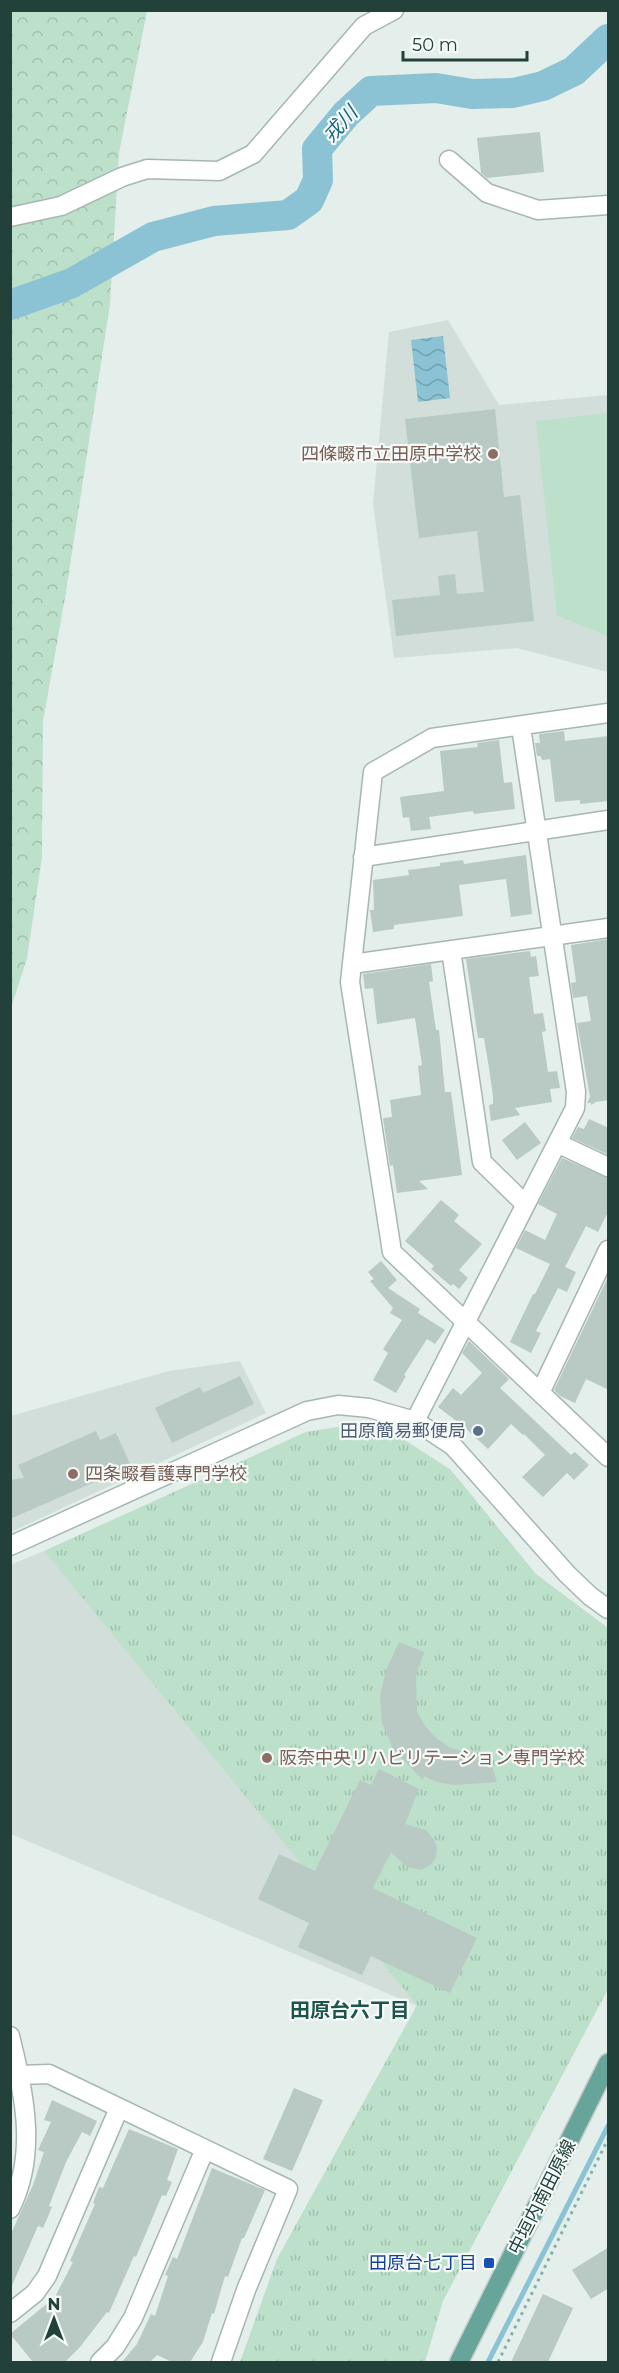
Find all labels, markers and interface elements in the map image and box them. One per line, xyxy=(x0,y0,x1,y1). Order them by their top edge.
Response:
scale bar xyxy=(403,24,528,62)
text: 50 m xyxy=(412,34,458,56)
water label: 戎川 xyxy=(318,100,364,147)
place label: 四條畷市立田原中学校 xyxy=(301,443,481,465)
marker: 四條畷市立田原中学校 xyxy=(486,447,500,461)
place label: 田原簡易郵便局 xyxy=(340,1420,466,1442)
marker: 田原簡易郵便局 xyxy=(471,1424,485,1438)
place label: 四条畷看護専門学校 xyxy=(85,1463,247,1485)
marker: 四条畷看護専門学校 xyxy=(66,1467,80,1481)
place label: 阪奈中央リハビリテーション専門学校 xyxy=(279,1747,585,1769)
marker: 阪奈中央リハビリテーション専門学校 xyxy=(260,1751,274,1765)
district label: 田原台六丁目 xyxy=(290,1998,410,2022)
street label: 中垣内南田原線 xyxy=(504,2136,580,2258)
place label: 田原台七丁目 xyxy=(369,2252,477,2274)
marker: 田原台七丁目 xyxy=(482,2256,496,2270)
north arrow xyxy=(24,2289,84,2349)
text: N xyxy=(48,2295,60,2314)

